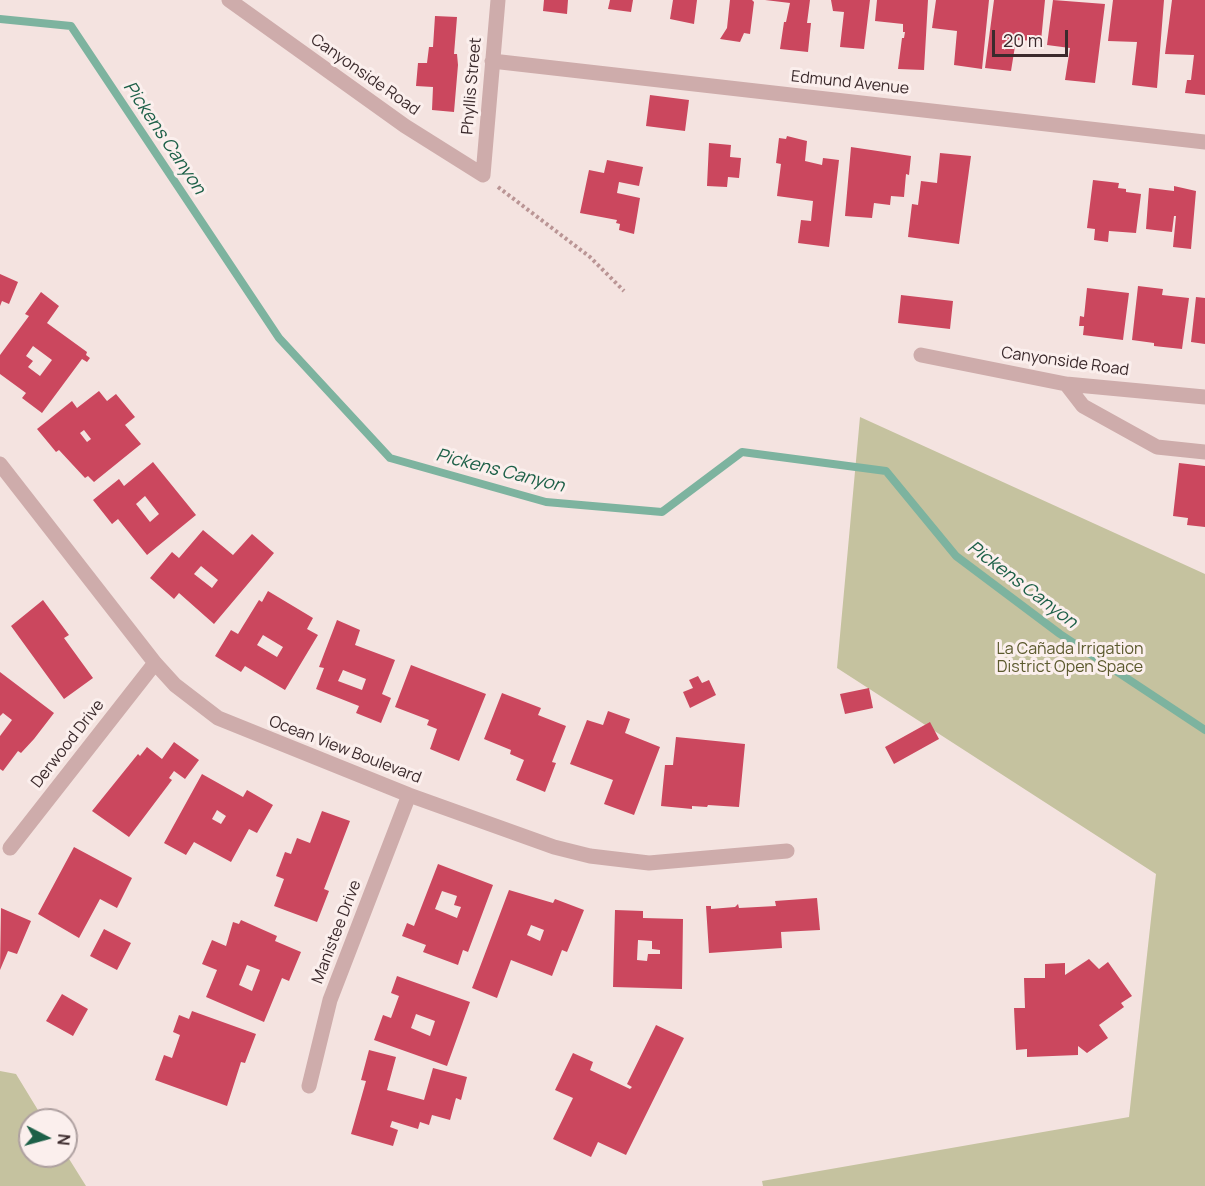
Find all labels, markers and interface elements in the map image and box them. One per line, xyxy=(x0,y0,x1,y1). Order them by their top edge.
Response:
scale bar xyxy=(995,18,1072,56)
text: 20 m xyxy=(1003,28,1043,52)
street label: Canyonside Road xyxy=(307,30,423,120)
street label: Phyllis Street xyxy=(458,37,486,135)
street label: Edmund Avenue xyxy=(790,67,910,99)
water label: Pickens Canyon xyxy=(118,77,210,199)
street label: Canyonside Road xyxy=(1000,344,1130,380)
water label: Pickens Canyon xyxy=(434,445,566,497)
water label: Pickens Canyon xyxy=(963,537,1081,633)
park label: La Cañada Irrigation District Open Space xyxy=(996,640,1144,678)
street label: Derwood Drive xyxy=(28,696,108,792)
street label: Ocean View Boulevard xyxy=(266,712,424,788)
street label: Manistee Drive xyxy=(308,878,366,986)
north arrow xyxy=(18,1108,78,1168)
text: N xyxy=(52,1133,75,1147)

